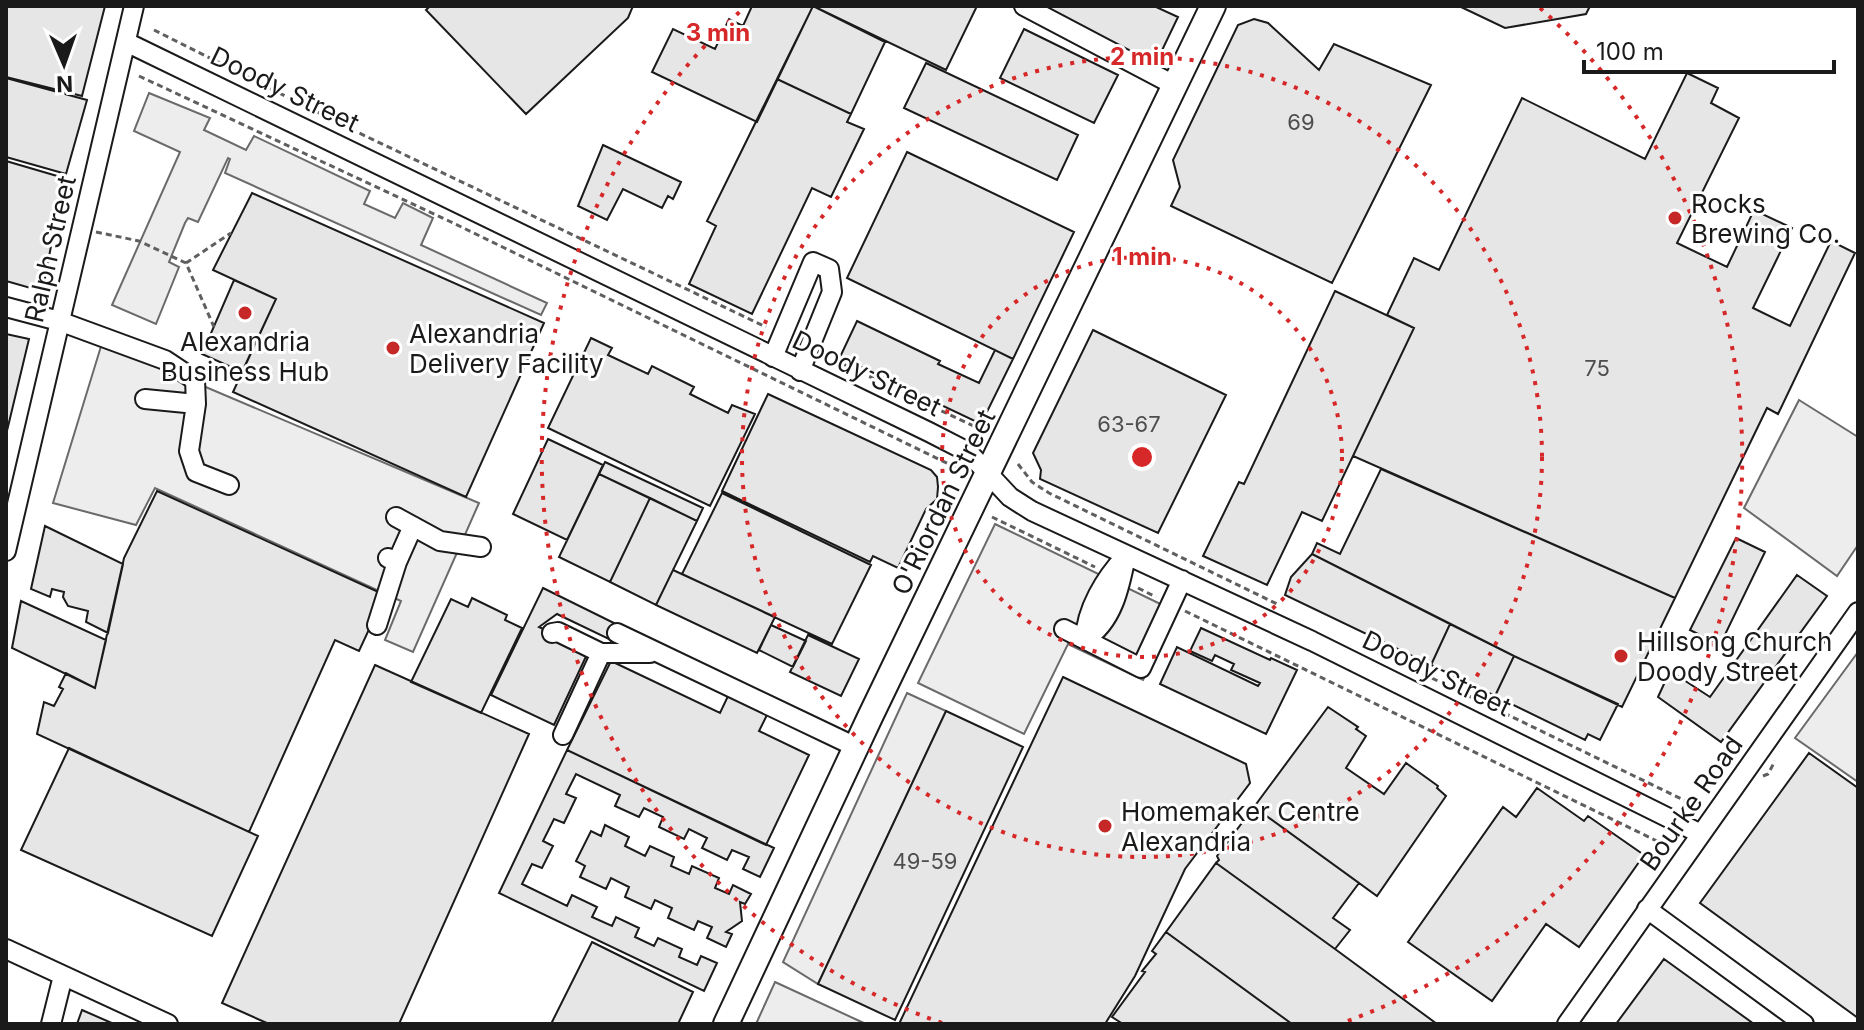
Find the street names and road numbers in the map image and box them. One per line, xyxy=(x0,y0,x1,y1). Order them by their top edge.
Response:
street label: Doody Street xyxy=(206,40,364,138)
street label: Ralph Street xyxy=(18,173,82,325)
street label: Doody Street xyxy=(788,324,946,422)
street label: O'Riordan Street xyxy=(885,404,1001,600)
street label: Doody Street xyxy=(1358,624,1516,722)
street label: Bourke Road xyxy=(1633,730,1749,876)

